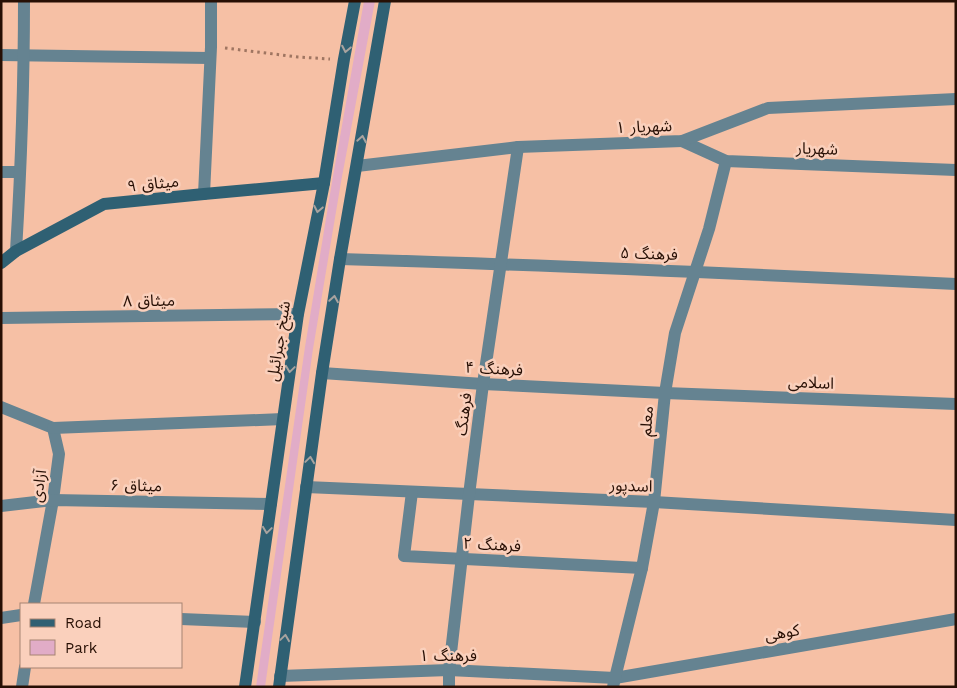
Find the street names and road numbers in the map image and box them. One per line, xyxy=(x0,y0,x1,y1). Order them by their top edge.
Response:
street label: شهریار ۱ xyxy=(615,116,673,137)
street label: شهریار xyxy=(795,138,838,159)
street label: میثاق ۹ xyxy=(126,171,180,196)
street label: فرهنگ ۵ xyxy=(620,243,678,264)
street label: میثاق ۸ xyxy=(123,291,175,310)
street label: شیخ جبرائیل xyxy=(263,300,297,383)
street label: فرهنگ ۴ xyxy=(465,358,523,379)
street label: اسلامی xyxy=(788,372,834,393)
street label: فرهنگ xyxy=(451,392,476,437)
street label: معلم xyxy=(636,405,660,437)
street label: آزادی xyxy=(27,467,50,504)
street label: اسدپور xyxy=(608,475,653,497)
street label: میثاق ۶ xyxy=(110,476,162,495)
street label: فرهنگ ۲ xyxy=(463,534,521,555)
street label: کوهی xyxy=(763,620,801,645)
street label: فرهنگ ۱ xyxy=(419,646,477,665)

